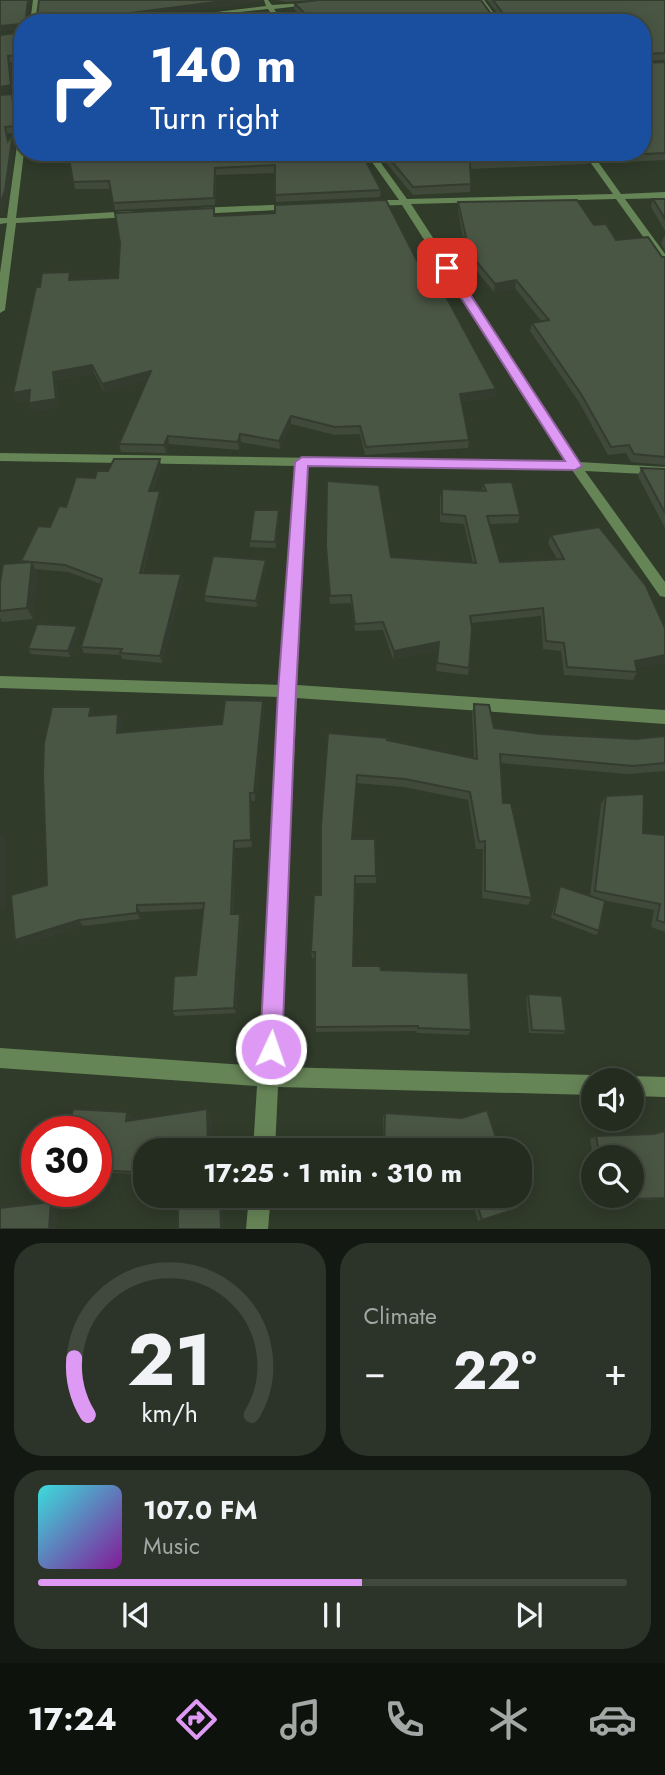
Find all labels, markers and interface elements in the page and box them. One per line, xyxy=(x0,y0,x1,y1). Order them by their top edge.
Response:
text: 140 m xyxy=(150,30,296,100)
icon: right xyxy=(35,42,126,133)
text: Turn right xyxy=(150,95,279,141)
pin xyxy=(417,238,477,298)
icon: arrive xyxy=(428,249,466,287)
position arrow xyxy=(234,1012,308,1086)
map controls xyxy=(581,1068,644,1208)
button: sound xyxy=(581,1068,644,1131)
speed limit sign: 30 xyxy=(21,1116,112,1207)
button: search xyxy=(581,1145,644,1208)
text: 17:25 · 1 min · 310 m xyxy=(203,1154,462,1192)
text: Climate xyxy=(364,1299,437,1333)
text: 21 xyxy=(127,1308,212,1413)
text: 22° xyxy=(453,1333,537,1409)
text: − xyxy=(364,1344,386,1399)
text: + xyxy=(604,1344,627,1399)
text: km/h xyxy=(141,1395,198,1431)
text: 107.0 FM xyxy=(143,1491,257,1529)
text: Music xyxy=(143,1529,200,1563)
icon: previous xyxy=(117,1596,155,1634)
icon: pause xyxy=(313,1596,351,1634)
icon: next xyxy=(510,1596,548,1634)
icon: directions xyxy=(172,1695,221,1744)
icon: music xyxy=(276,1695,325,1744)
icon: phone xyxy=(380,1695,429,1744)
icon: climate xyxy=(484,1695,533,1744)
icon: car xyxy=(588,1695,637,1744)
text: 17:24 xyxy=(28,1696,117,1742)

